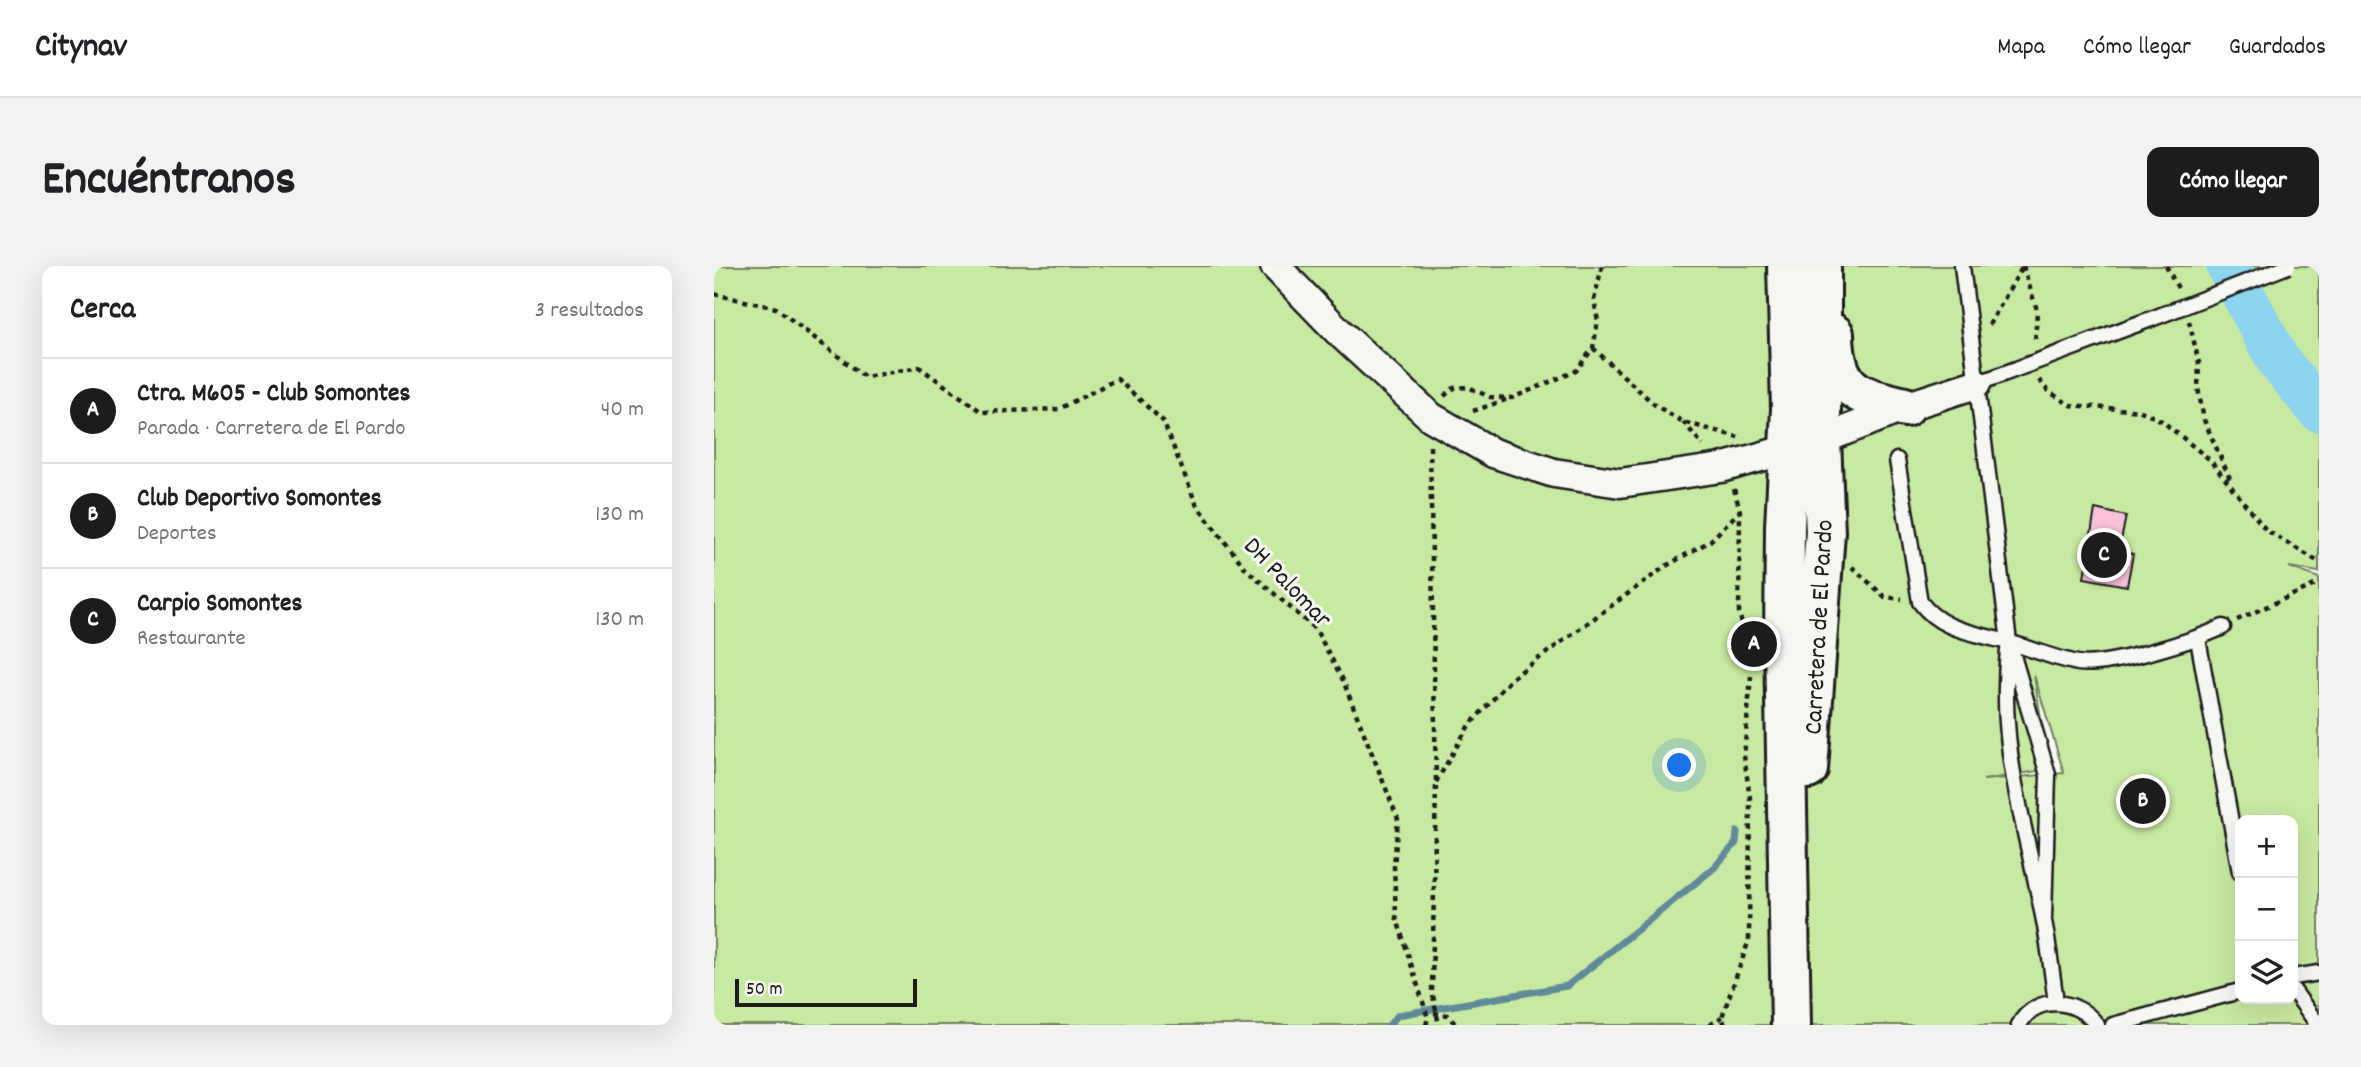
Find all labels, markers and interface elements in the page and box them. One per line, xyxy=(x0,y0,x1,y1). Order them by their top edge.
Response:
text: Citynav xyxy=(35,25,127,72)
text: Mapa xyxy=(1997,31,2045,65)
text: Cómo llegar xyxy=(2083,31,2191,65)
text: Guardados xyxy=(2229,31,2326,65)
text: Encuéntranos xyxy=(42,147,296,217)
button: Cómo llegar xyxy=(2147,147,2319,217)
text: Cerca xyxy=(70,290,135,333)
text: 3 resultados xyxy=(535,295,644,328)
text: Ctra. M605 - Club Somontes xyxy=(137,376,410,413)
text: A xyxy=(87,394,99,427)
text: 40 m xyxy=(601,394,644,427)
text: Parada · Carretera de El Pardo xyxy=(137,413,406,446)
text: Club Deportivo Somontes xyxy=(137,481,382,518)
text: B xyxy=(88,499,98,532)
text: 130 m xyxy=(595,499,644,532)
text: Deportes xyxy=(137,518,217,551)
street label: Carretera de El Pardo xyxy=(1796,519,1845,736)
pin: C xyxy=(2081,529,2127,581)
street label: DH Palomar xyxy=(1234,530,1340,638)
text: Carpio Somontes xyxy=(137,586,302,623)
text: C xyxy=(87,604,99,637)
text: 130 m xyxy=(595,604,644,637)
pin: A xyxy=(1731,618,1777,670)
text: Restaurante xyxy=(137,623,246,656)
your location xyxy=(1662,748,1696,782)
pin: B xyxy=(2120,775,2166,827)
map controls xyxy=(2235,815,2298,1004)
button: + xyxy=(2235,815,2298,878)
button: − xyxy=(2235,878,2298,941)
button: layers xyxy=(2235,941,2298,1004)
scale bar xyxy=(735,976,917,1008)
text: 50 m xyxy=(746,977,783,1004)

